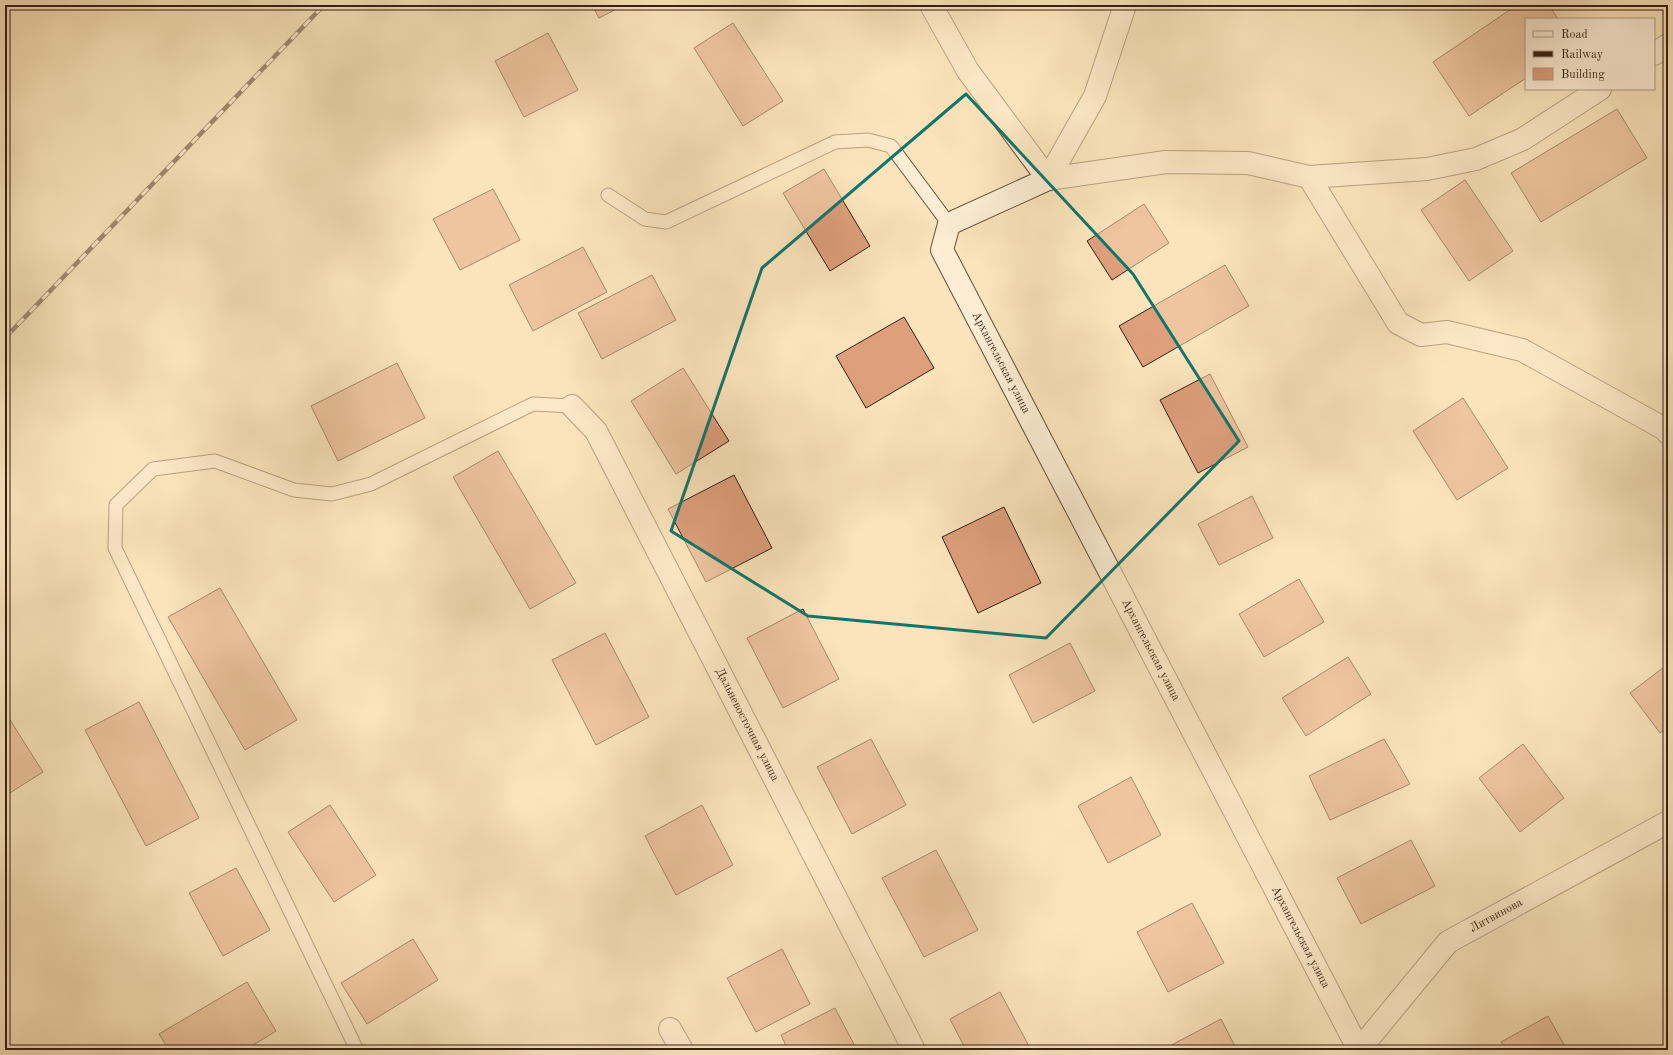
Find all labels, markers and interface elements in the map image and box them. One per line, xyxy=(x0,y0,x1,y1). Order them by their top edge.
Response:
legend xyxy=(1525,18,1655,90)
text: Road xyxy=(1561,29,1588,41)
text: Railway xyxy=(1561,49,1604,61)
text: Building xyxy=(1561,69,1605,81)
street label: Архангельская улица xyxy=(969,310,1032,416)
street label: Архангельская улица xyxy=(1119,597,1182,703)
street label: Дальневосточная улица xyxy=(713,666,781,783)
street label: Архангельская улица xyxy=(1269,884,1332,990)
street label: Литвинова xyxy=(1468,896,1525,935)

